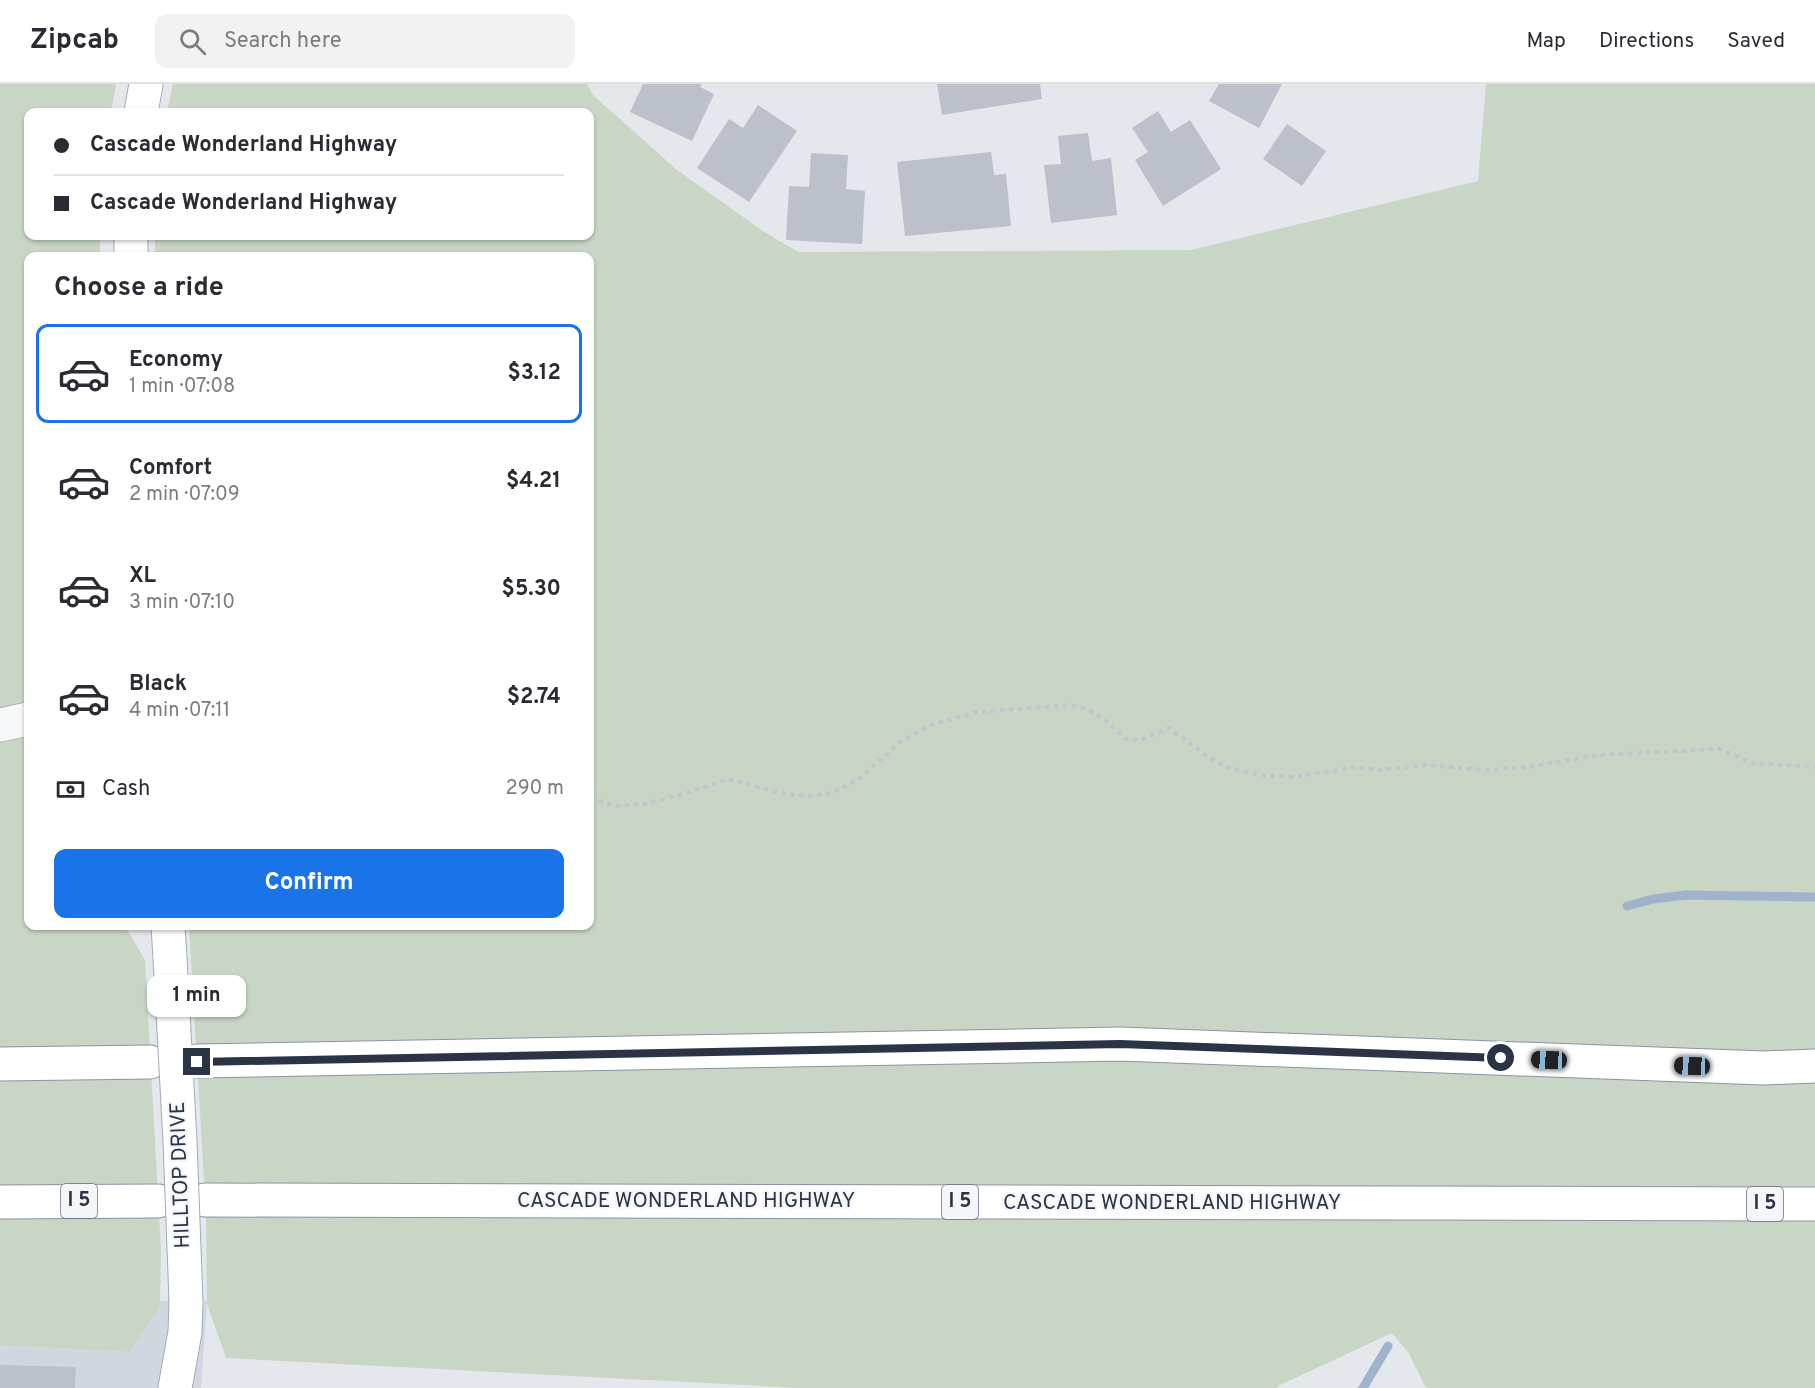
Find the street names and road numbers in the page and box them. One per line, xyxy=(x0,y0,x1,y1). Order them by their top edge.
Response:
street label: HILLTOP DRIVE xyxy=(165,1101,197,1249)
road number: I 5 xyxy=(61,1184,97,1218)
road number: I 5 xyxy=(942,1185,978,1219)
road number: I 5 xyxy=(1747,1187,1783,1221)
street label: CASCADE WONDERLAND HIGHWAY xyxy=(517,1188,855,1215)
street label: CASCADE WONDERLAND HIGHWAY xyxy=(1003,1190,1341,1217)

